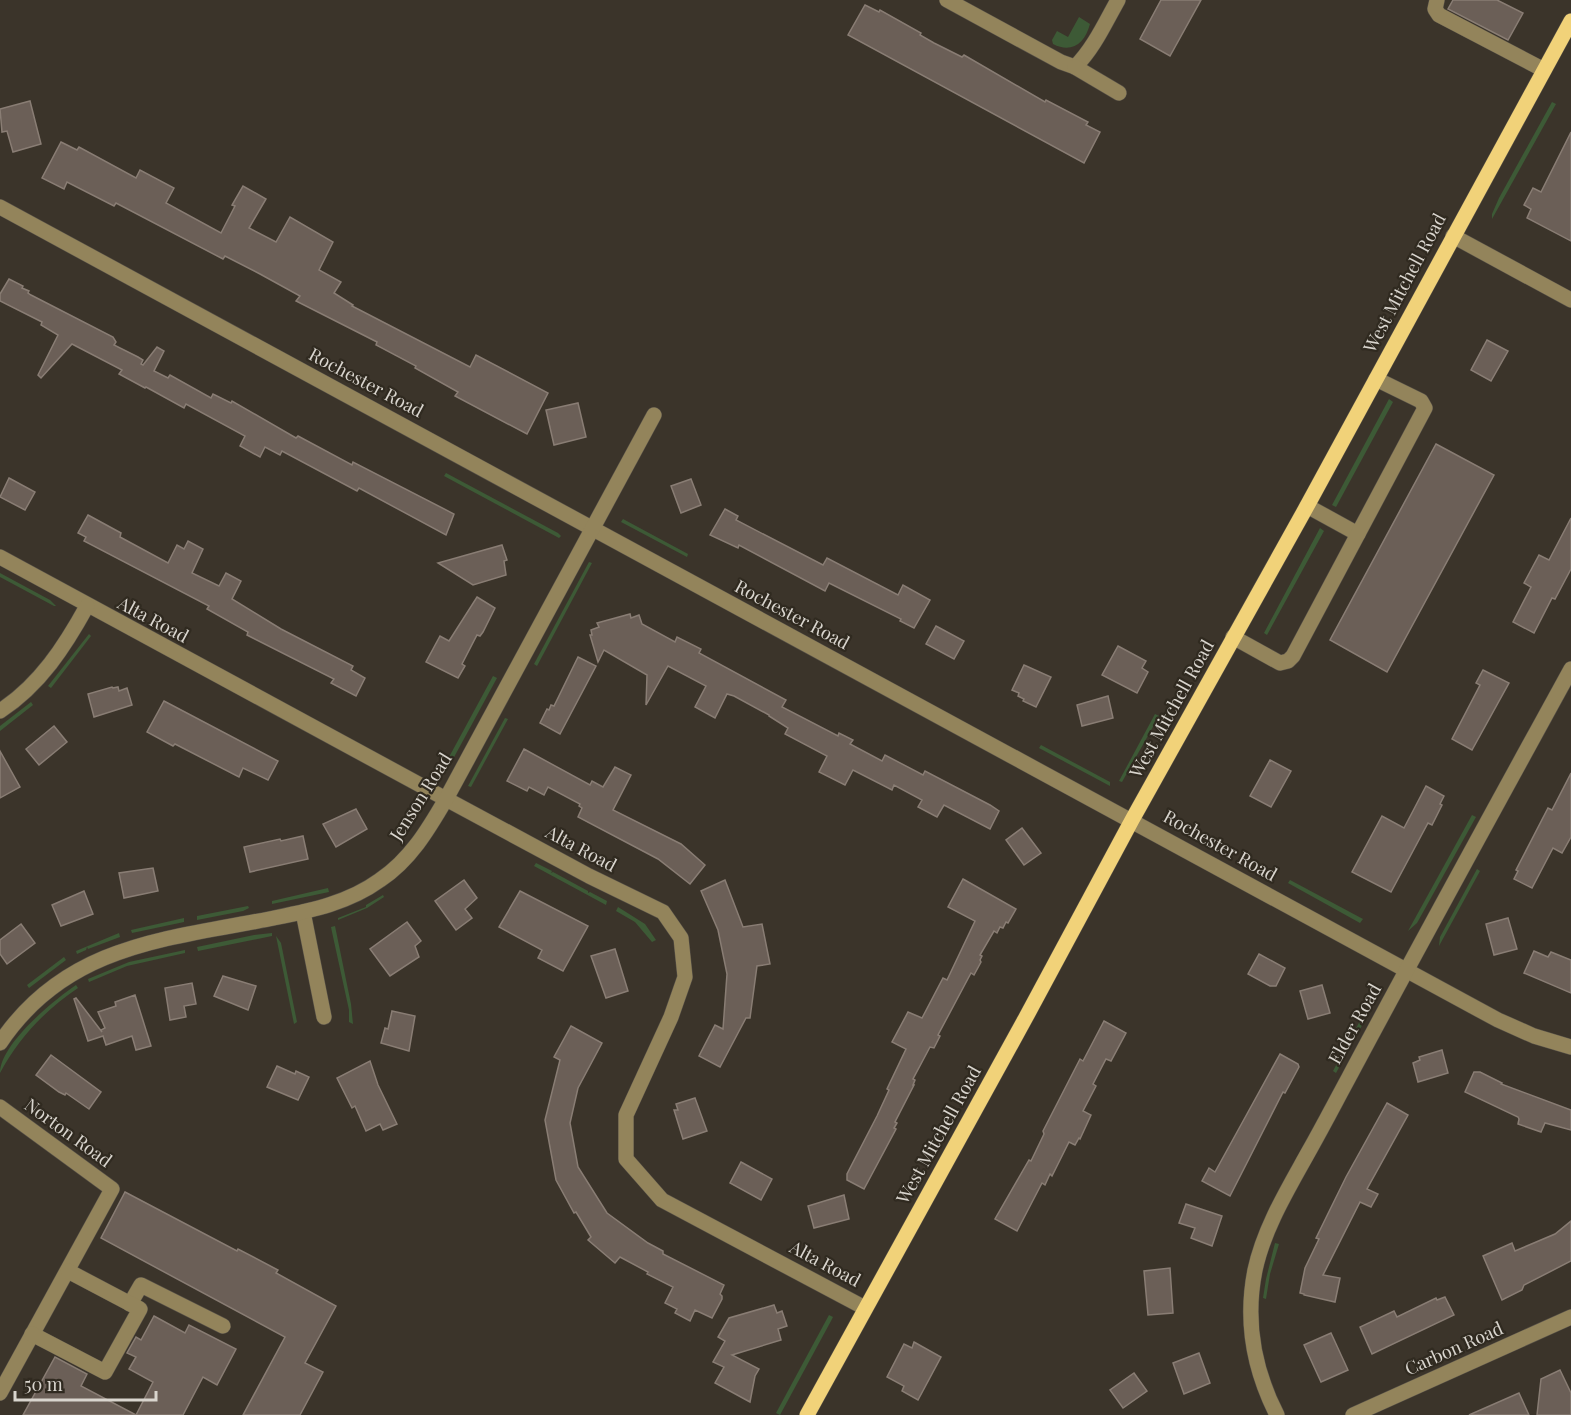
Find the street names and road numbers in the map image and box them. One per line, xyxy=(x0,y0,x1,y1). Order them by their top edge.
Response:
street label: West Mitchell Road xyxy=(1357,208,1451,357)
street label: Rochester Road xyxy=(305,342,428,423)
street label: Rochester Road xyxy=(731,574,854,655)
street label: Alta Road xyxy=(113,590,194,648)
street label: West Mitchell Road xyxy=(1123,635,1219,783)
street label: Jenson Road xyxy=(383,747,457,846)
street label: Rochester Road xyxy=(1159,804,1282,887)
street label: Alta Road xyxy=(541,819,622,877)
street label: Elder Road xyxy=(1322,978,1386,1068)
street label: West Mitchell Road xyxy=(890,1061,986,1209)
street label: Norton Road xyxy=(20,1092,118,1172)
street label: Alta Road xyxy=(785,1234,866,1292)
street label: Carbon Road xyxy=(1401,1316,1507,1380)

